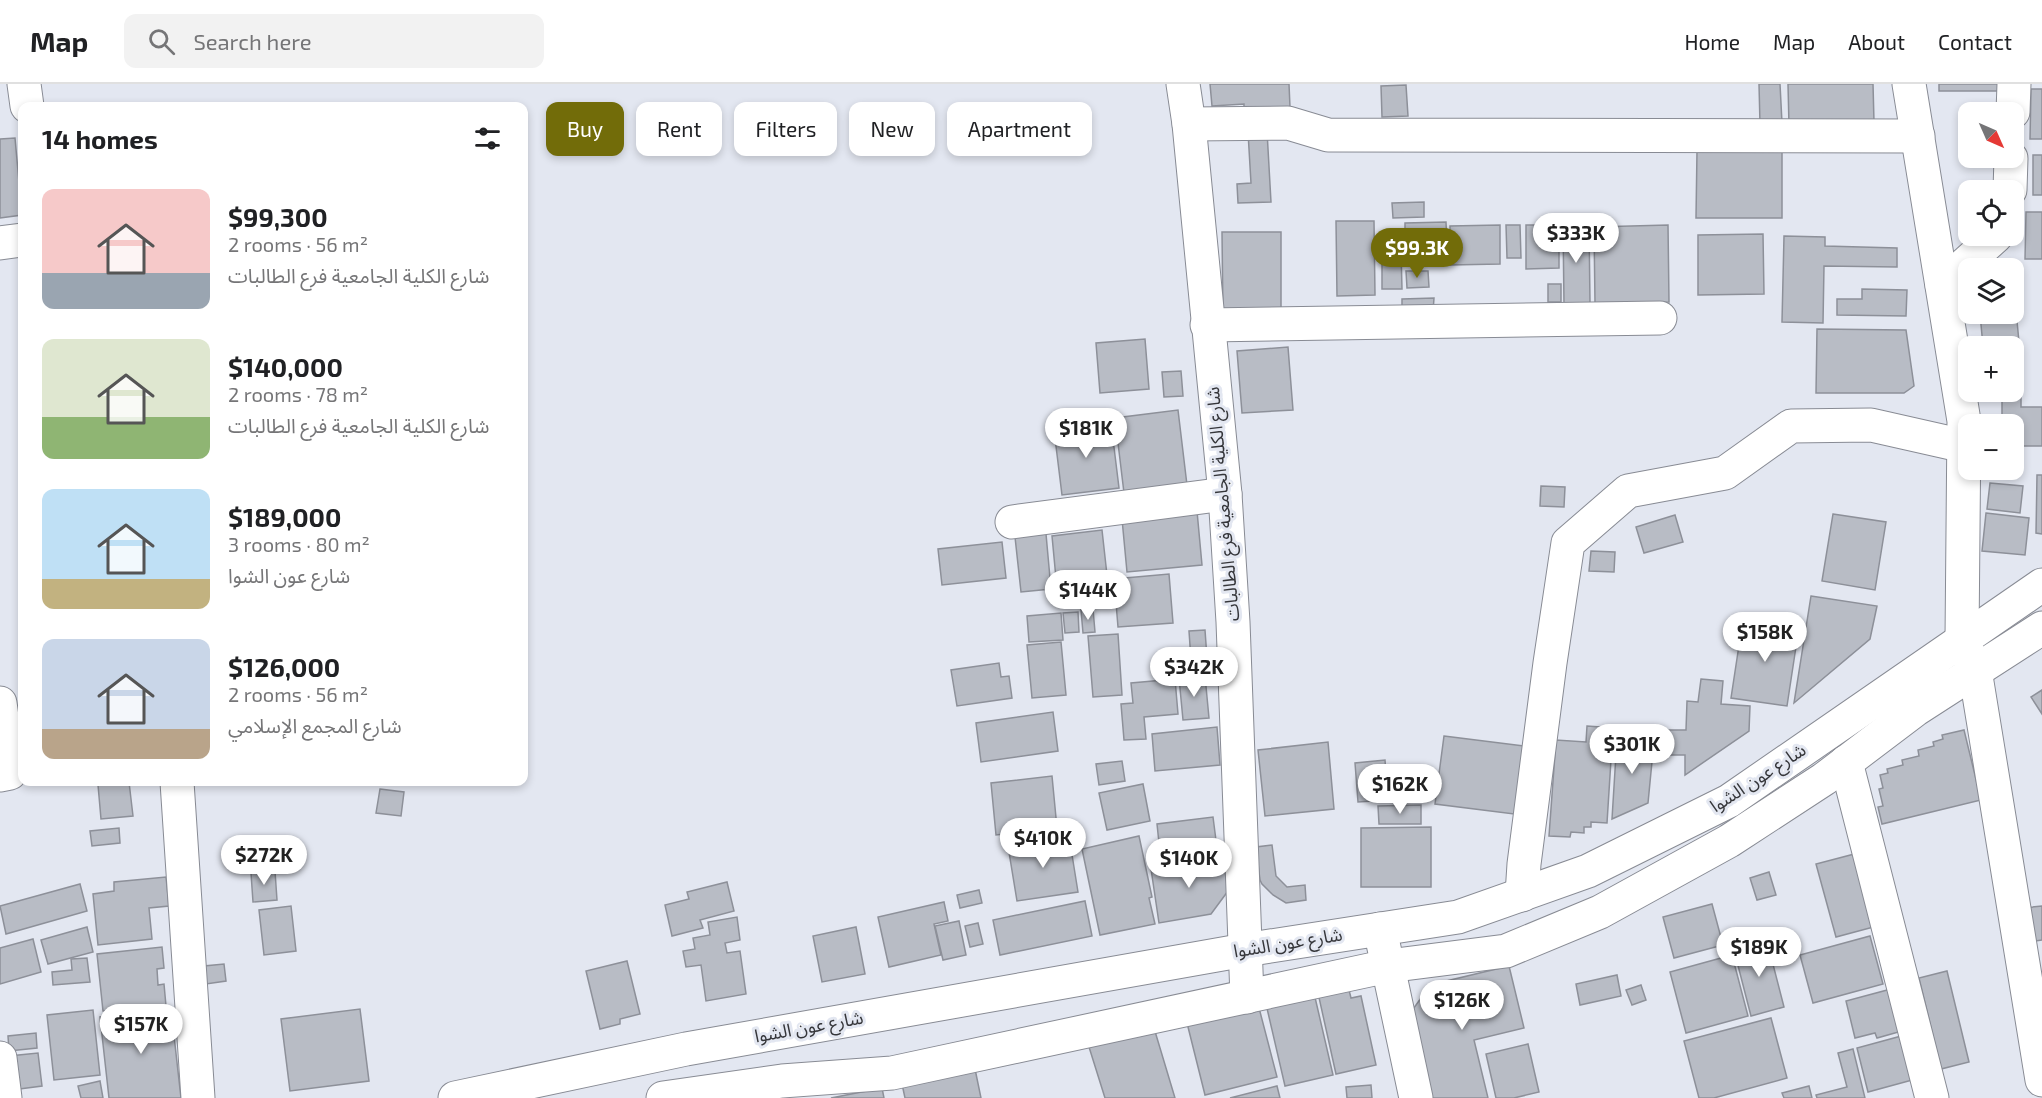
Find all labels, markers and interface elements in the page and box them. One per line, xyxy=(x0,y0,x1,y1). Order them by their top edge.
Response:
search box xyxy=(124,14,544,68)
text: Map xyxy=(30,24,88,58)
icon: search xyxy=(145,25,178,58)
text: Search here xyxy=(193,28,312,54)
text: Home xyxy=(1684,29,1740,54)
text: Map xyxy=(1773,29,1815,54)
text: About xyxy=(1848,29,1905,54)
text: Contact xyxy=(1938,29,2012,54)
chip: Buy xyxy=(546,102,624,156)
chip: Rent xyxy=(636,102,722,156)
chip: Filters xyxy=(734,102,837,156)
chip: New xyxy=(849,102,935,156)
chip: Apartment xyxy=(947,102,1092,156)
north arrow xyxy=(1958,102,2024,168)
map controls xyxy=(1958,102,2024,480)
icon: filters xyxy=(471,122,504,155)
text: 14 homes xyxy=(42,123,158,154)
button: locate xyxy=(1958,180,2024,246)
text: $99,300 xyxy=(228,201,328,232)
icon: home xyxy=(90,213,162,285)
pin: $333K xyxy=(1534,213,1618,264)
text: $333K xyxy=(1547,220,1605,244)
pin: $99.3K xyxy=(1368,228,1466,279)
text: 2 rooms · 56 m² xyxy=(228,232,368,256)
text: $99.3K xyxy=(1385,235,1449,259)
button: layers xyxy=(1958,258,2024,324)
text: شارع الكلية الجامعية فرع الطالبات xyxy=(228,263,489,287)
button: + xyxy=(1958,336,2024,402)
text: $140,000 xyxy=(228,351,343,382)
icon: home xyxy=(90,363,162,435)
text: 2 rooms · 78 m² xyxy=(228,382,368,406)
street label: شارع الكلية الجامعية فرع الطالبات xyxy=(1201,386,1247,622)
pin: $181K xyxy=(1044,408,1128,459)
text: شارع الكلية الجامعية فرع الطالبات xyxy=(228,413,489,437)
button: − xyxy=(1958,414,2024,480)
text: $181K xyxy=(1059,415,1113,439)
text: $189,000 xyxy=(228,501,341,532)
icon: home xyxy=(90,513,162,585)
text: 3 rooms · 80 m² xyxy=(228,532,370,556)
text: شارع عون الشوا xyxy=(228,563,350,587)
pin: $144K xyxy=(1046,570,1130,621)
text: $144K xyxy=(1059,577,1117,601)
pin: $158K xyxy=(1723,612,1807,663)
text: $158K xyxy=(1737,619,1793,643)
pin: $342K xyxy=(1152,647,1236,698)
text: $126,000 xyxy=(228,651,340,682)
text: $342K xyxy=(1164,654,1224,678)
icon: home xyxy=(90,663,162,735)
text: 2 rooms · 56 m² xyxy=(228,682,368,706)
text: شارع المجمع الإسلامي xyxy=(228,713,402,737)
pin: $301K xyxy=(1590,724,1674,775)
text: $301K xyxy=(1604,731,1660,755)
street label: شارع عون الشوا xyxy=(1705,738,1812,820)
pin: $162K xyxy=(1358,764,1442,815)
text: $162K xyxy=(1372,771,1428,795)
pin: $410K xyxy=(1001,818,1085,869)
text: $410K xyxy=(1014,825,1072,849)
pin: $272K xyxy=(222,835,306,886)
pin: $140K xyxy=(1147,838,1231,889)
text: $272K xyxy=(235,842,293,866)
text: $140K xyxy=(1160,845,1218,869)
street label: شارع عون الشوا xyxy=(1232,923,1345,965)
pin: $189K xyxy=(1717,927,1801,978)
text: $189K xyxy=(1730,934,1788,958)
pin: $126K xyxy=(1420,980,1504,1031)
text: $126K xyxy=(1434,987,1490,1011)
pin: $157K xyxy=(99,1004,183,1055)
street label: شارع عون الشوا xyxy=(753,1006,866,1050)
text: $157K xyxy=(114,1011,168,1035)

